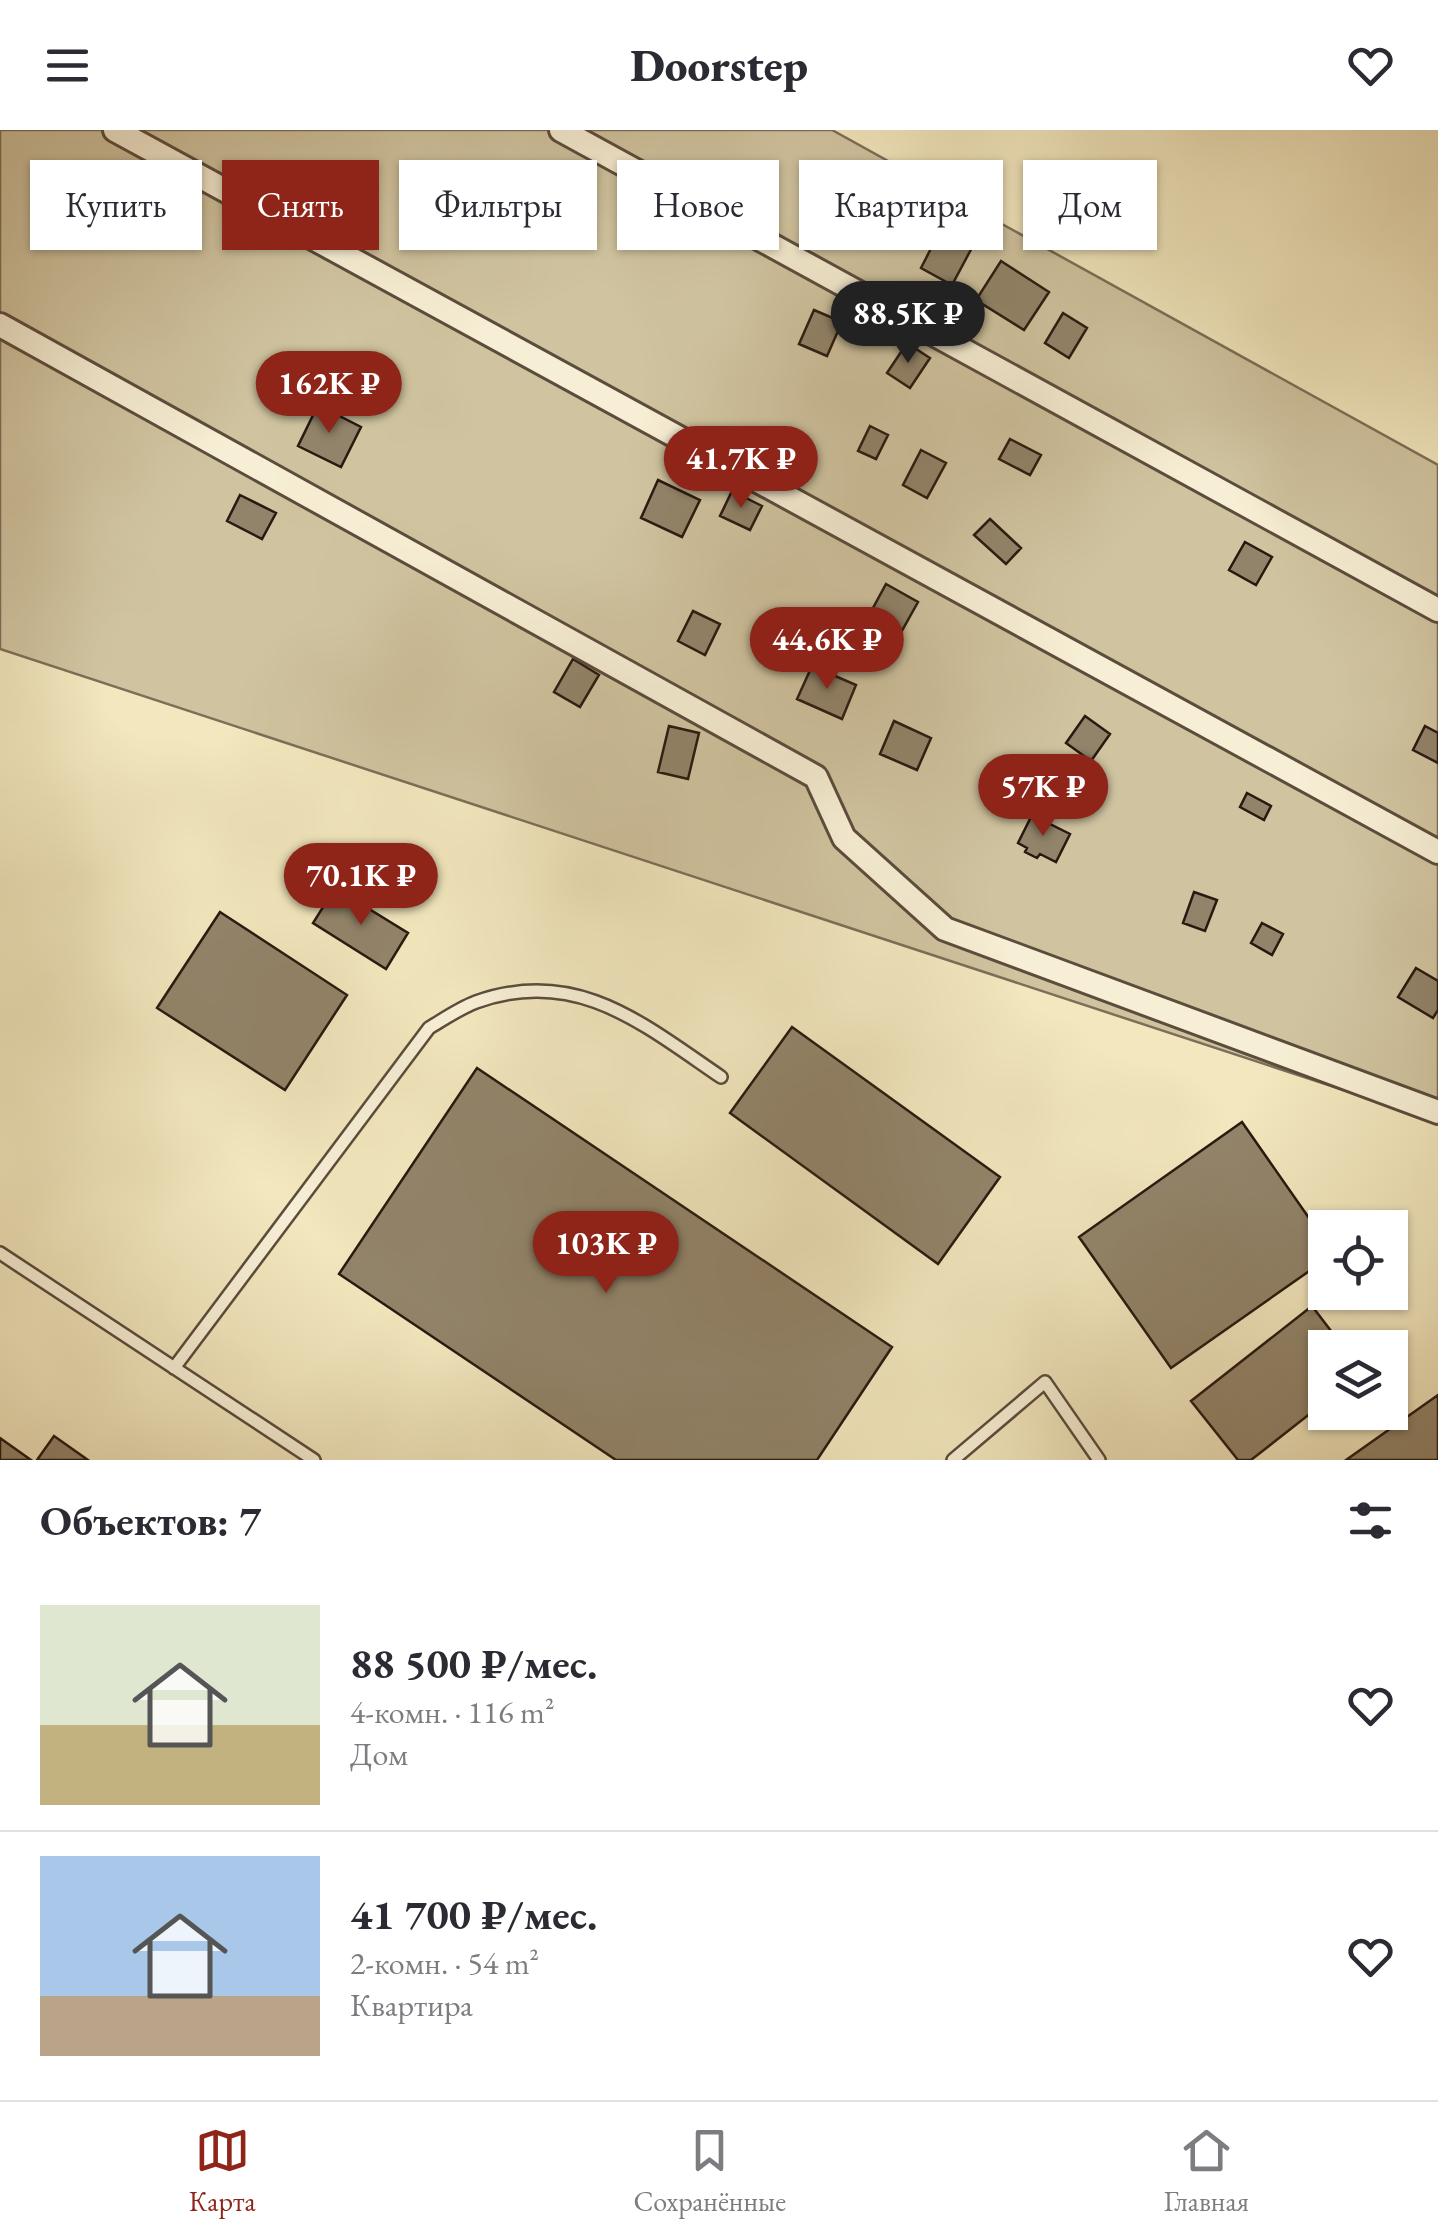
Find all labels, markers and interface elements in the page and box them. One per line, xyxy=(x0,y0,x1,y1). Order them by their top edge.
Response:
text: Doorstep xyxy=(630,36,808,94)
icon: menu xyxy=(40,38,95,93)
icon: heart xyxy=(1343,38,1398,93)
chip: Купить xyxy=(30,160,202,250)
chip: Снять xyxy=(222,160,379,250)
chip: Фильтры xyxy=(399,160,597,250)
chip: Новое xyxy=(617,160,779,250)
chip: Квартира xyxy=(799,160,1003,250)
chip: Дом xyxy=(1023,160,1157,250)
pin: 88.5K ₽ xyxy=(816,281,1000,366)
text: 88.5K ₽ xyxy=(853,292,963,334)
pin: 162K ₽ xyxy=(248,351,410,436)
text: 162K ₽ xyxy=(278,362,380,404)
pin: 41.7K ₽ xyxy=(649,426,833,511)
text: 41.7K ₽ xyxy=(686,437,796,479)
pin: 44.6K ₽ xyxy=(735,607,919,692)
text: 44.6K ₽ xyxy=(772,618,882,660)
pin: 57K ₽ xyxy=(973,754,1113,839)
text: 57K ₽ xyxy=(1000,765,1086,807)
pin: 70.1K ₽ xyxy=(269,843,453,928)
text: 70.1K ₽ xyxy=(306,854,416,896)
map controls xyxy=(1308,1210,1408,1430)
button: locate xyxy=(1308,1210,1408,1310)
pin: 103K ₽ xyxy=(525,1211,687,1296)
text: 103K ₽ xyxy=(555,1222,657,1264)
button: layers xyxy=(1308,1330,1408,1430)
text: Объектов: 7 xyxy=(40,1493,261,1548)
icon: filters xyxy=(1343,1493,1398,1548)
text: 88 500 ₽/мес. xyxy=(350,1636,597,1691)
icon: home xyxy=(120,1645,240,1765)
icon: heart xyxy=(1343,1678,1398,1733)
text: 4-комн. · 116 m² xyxy=(350,1691,555,1733)
text: Дом xyxy=(350,1733,408,1775)
text: 41 700 ₽/мес. xyxy=(350,1887,597,1942)
icon: home xyxy=(120,1896,240,2016)
icon: heart xyxy=(1343,1929,1398,1984)
text: 2-комн. · 54 m² xyxy=(350,1942,539,1984)
text: Квартира xyxy=(350,1984,473,2026)
tab: Карта xyxy=(189,2123,256,2219)
tab: Сохранённые xyxy=(633,2123,786,2219)
tab: Главная xyxy=(1164,2123,1249,2219)

